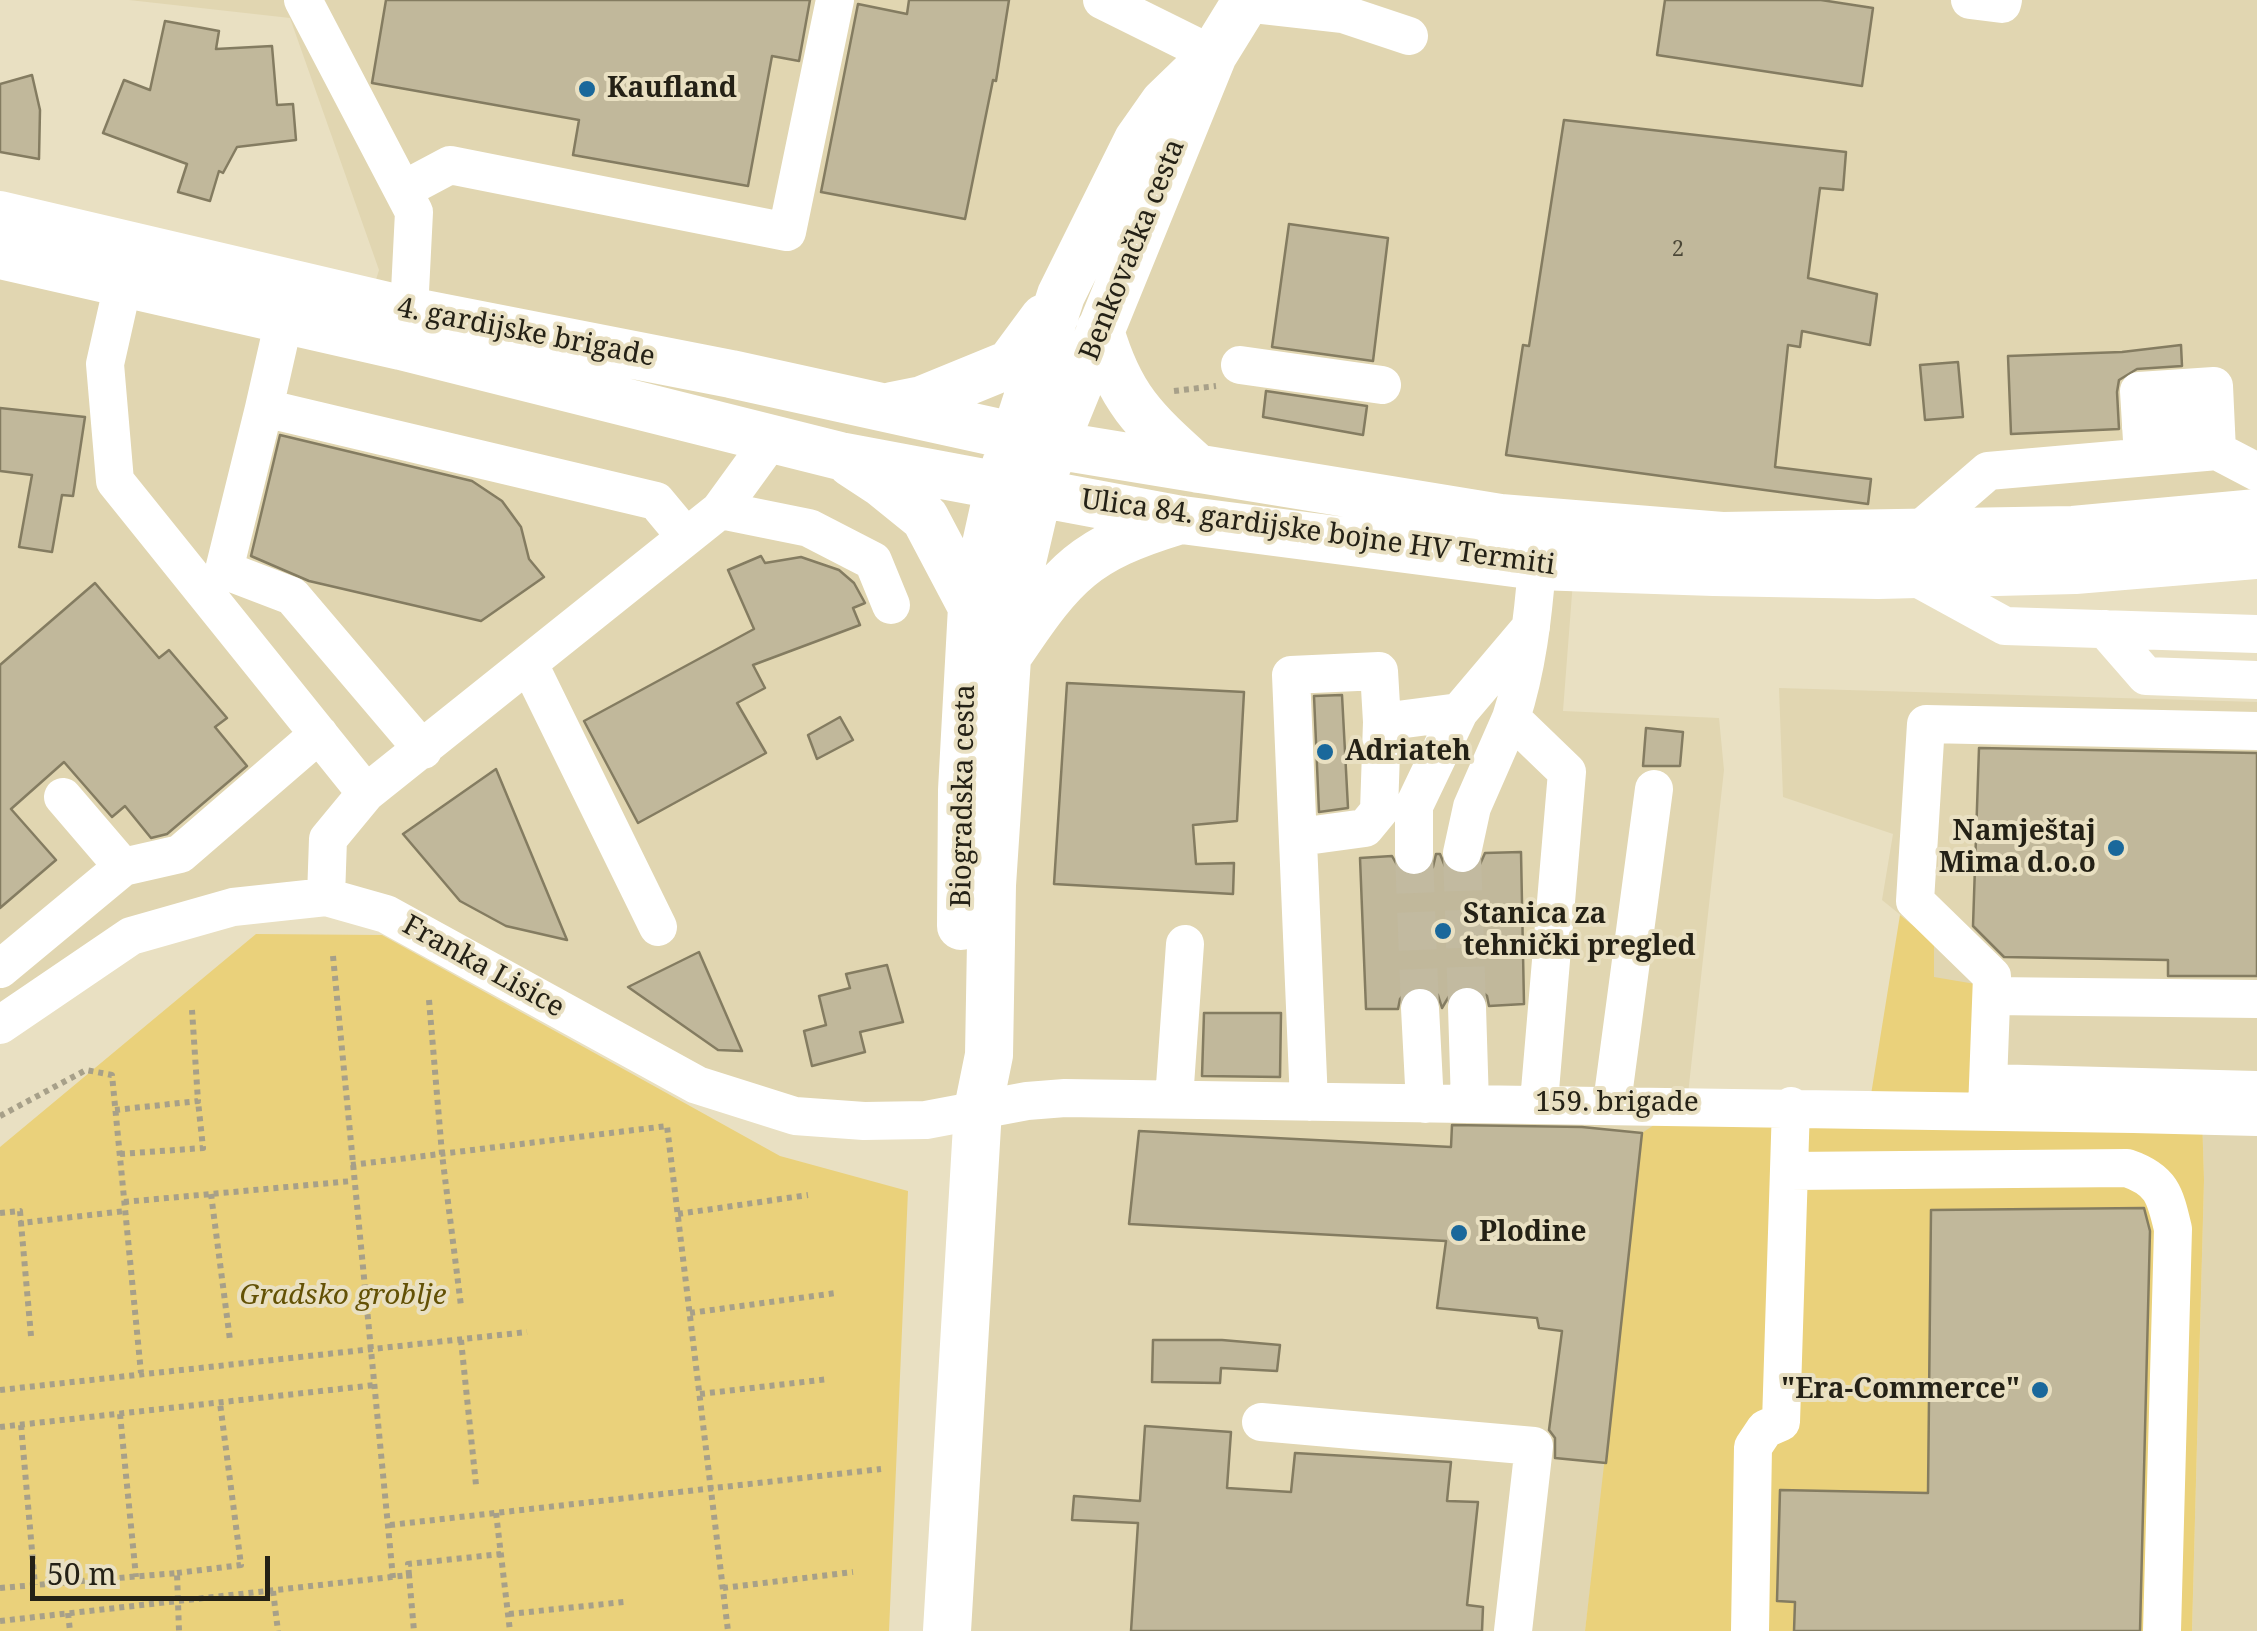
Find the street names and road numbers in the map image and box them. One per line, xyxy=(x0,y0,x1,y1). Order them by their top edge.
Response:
street label: Benkovačka cesta xyxy=(1073,135,1193,365)
street label: 4. gardijske brigade xyxy=(394,292,658,374)
street label: Ulica 84. gardijske bojne HV Termiti xyxy=(1079,483,1557,583)
street label: Biogradska cesta xyxy=(945,684,983,908)
street label: Franka Lisice xyxy=(397,909,569,1025)
street label: 159. brigade xyxy=(1535,1086,1699,1120)

